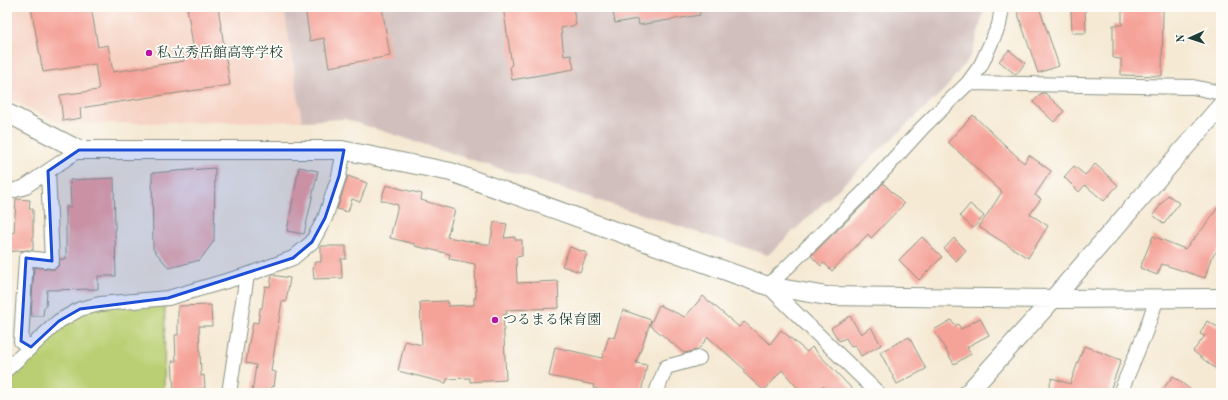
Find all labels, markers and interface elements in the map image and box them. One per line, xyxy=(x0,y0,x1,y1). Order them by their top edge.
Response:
north arrow xyxy=(1170,18,1210,58)
text: N xyxy=(1176,33,1187,43)
place label: 私立秀岳館高等学校 xyxy=(157,45,283,60)
marker: 私立秀岳館高等学校 xyxy=(144,48,154,58)
place label: つるまる保育園 xyxy=(503,312,601,327)
marker: つるまる保育園 xyxy=(490,315,500,325)

